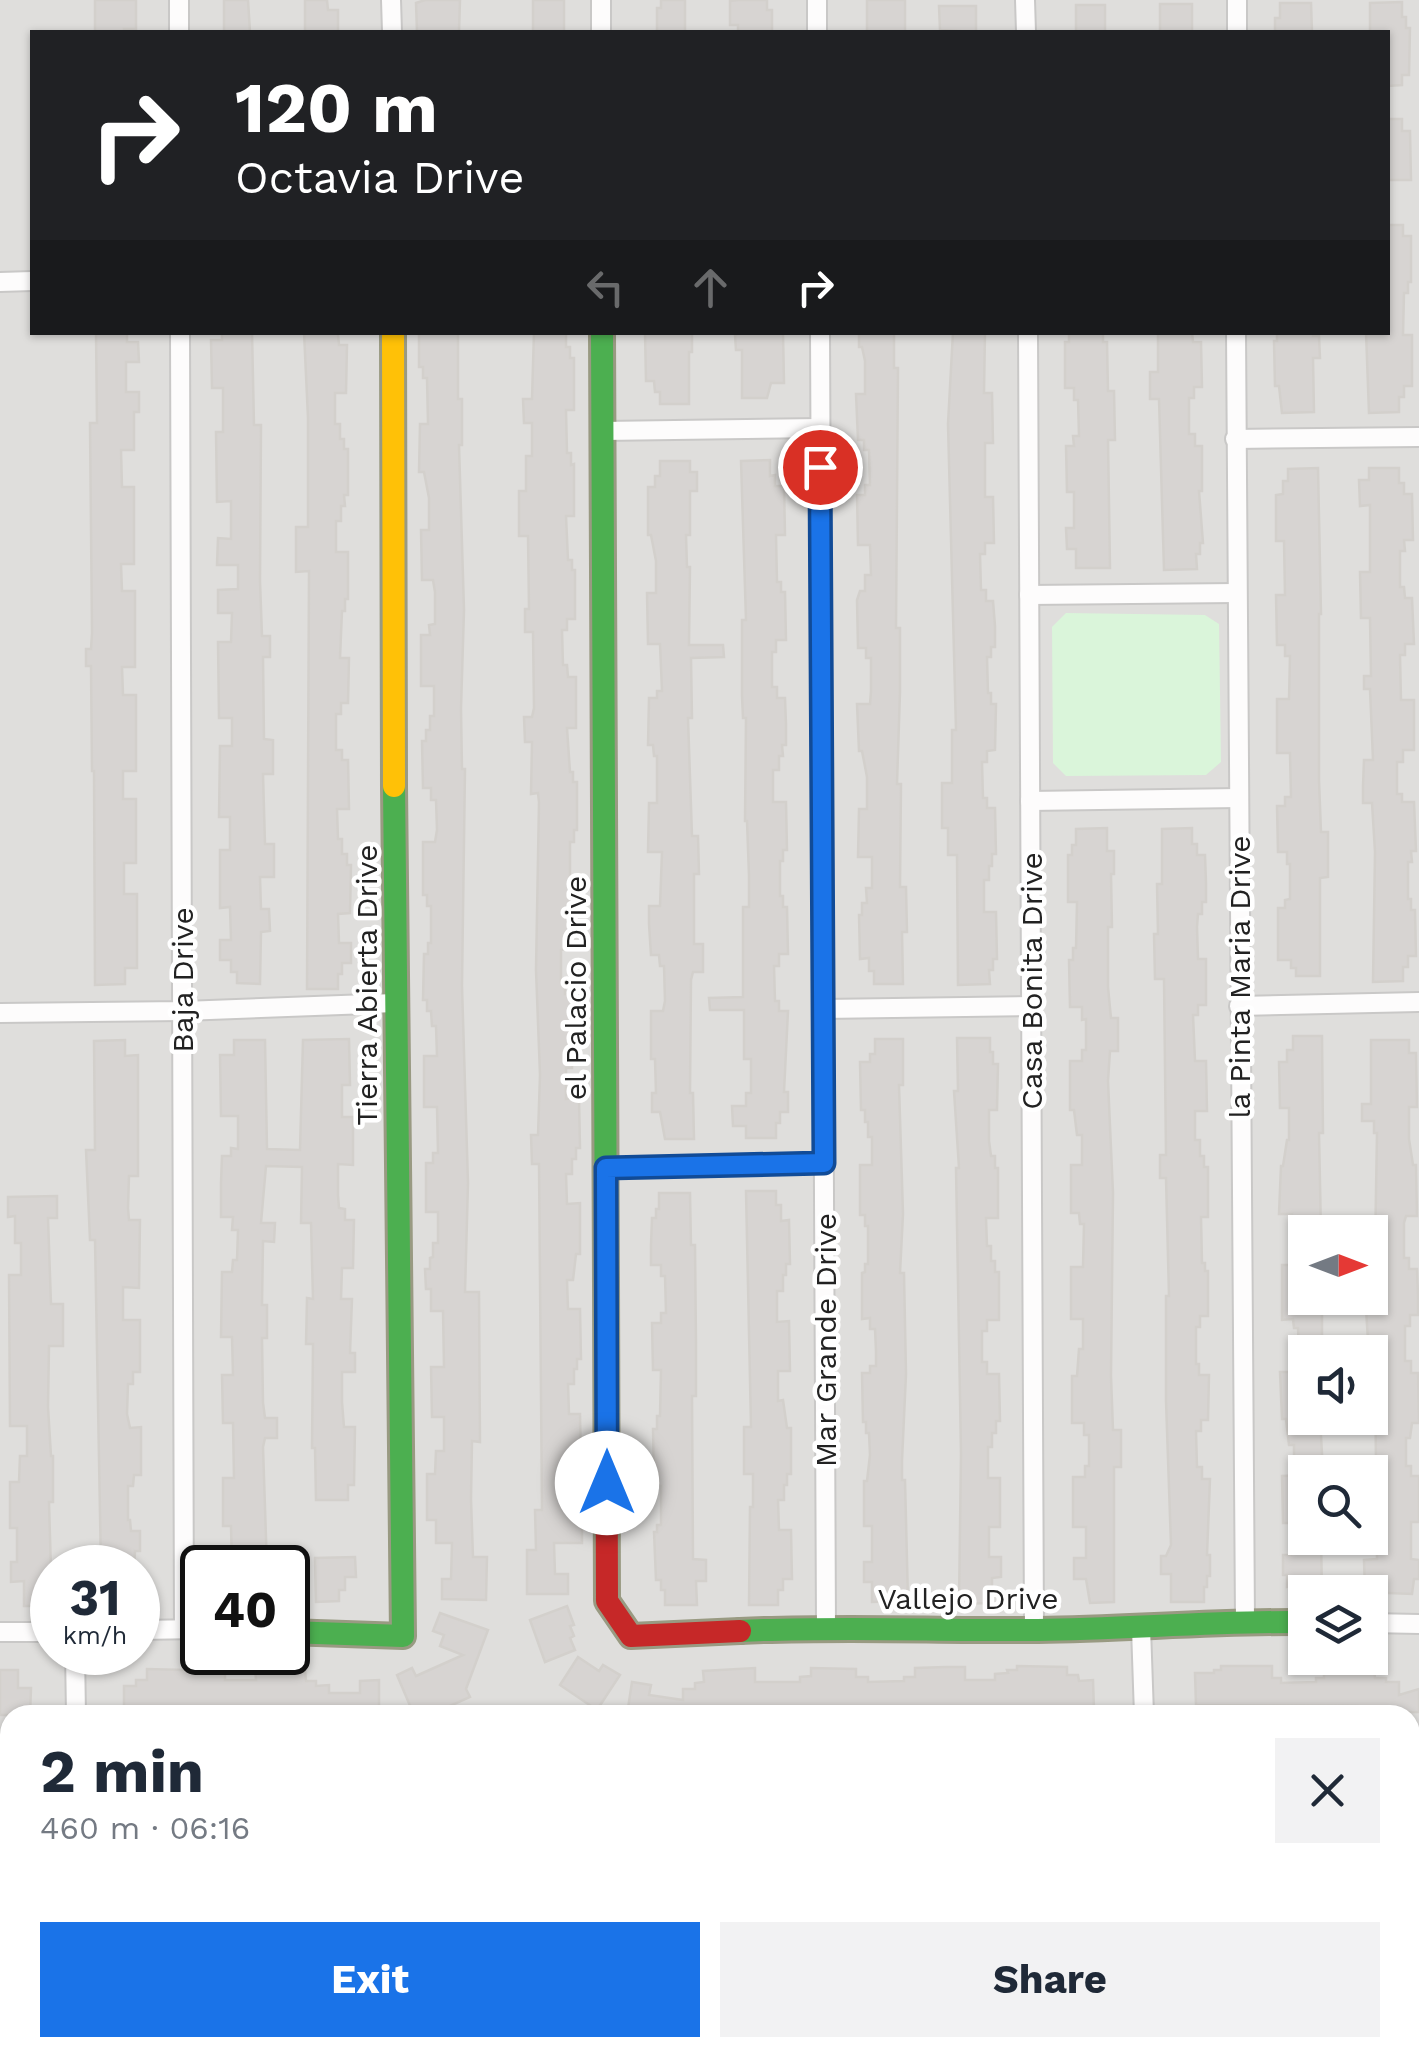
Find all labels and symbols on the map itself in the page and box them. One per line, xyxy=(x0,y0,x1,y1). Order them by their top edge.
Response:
pin xyxy=(778,425,863,510)
street label: la Pinta Maria Drive xyxy=(1222,835,1257,1119)
street label: Tierra Abierta Drive xyxy=(349,844,384,1126)
street label: Casa Bonita Drive xyxy=(1014,852,1049,1110)
street label: el Palacio Drive xyxy=(558,876,593,1100)
street label: Baja Drive xyxy=(165,907,200,1053)
street label: Mar Grande Drive xyxy=(808,1213,843,1467)
north arrow xyxy=(1288,1215,1388,1315)
position arrow xyxy=(555,1431,659,1535)
speed limit sign: 40 xyxy=(180,1545,310,1675)
street label: Vallejo Drive xyxy=(877,1581,1059,1616)

